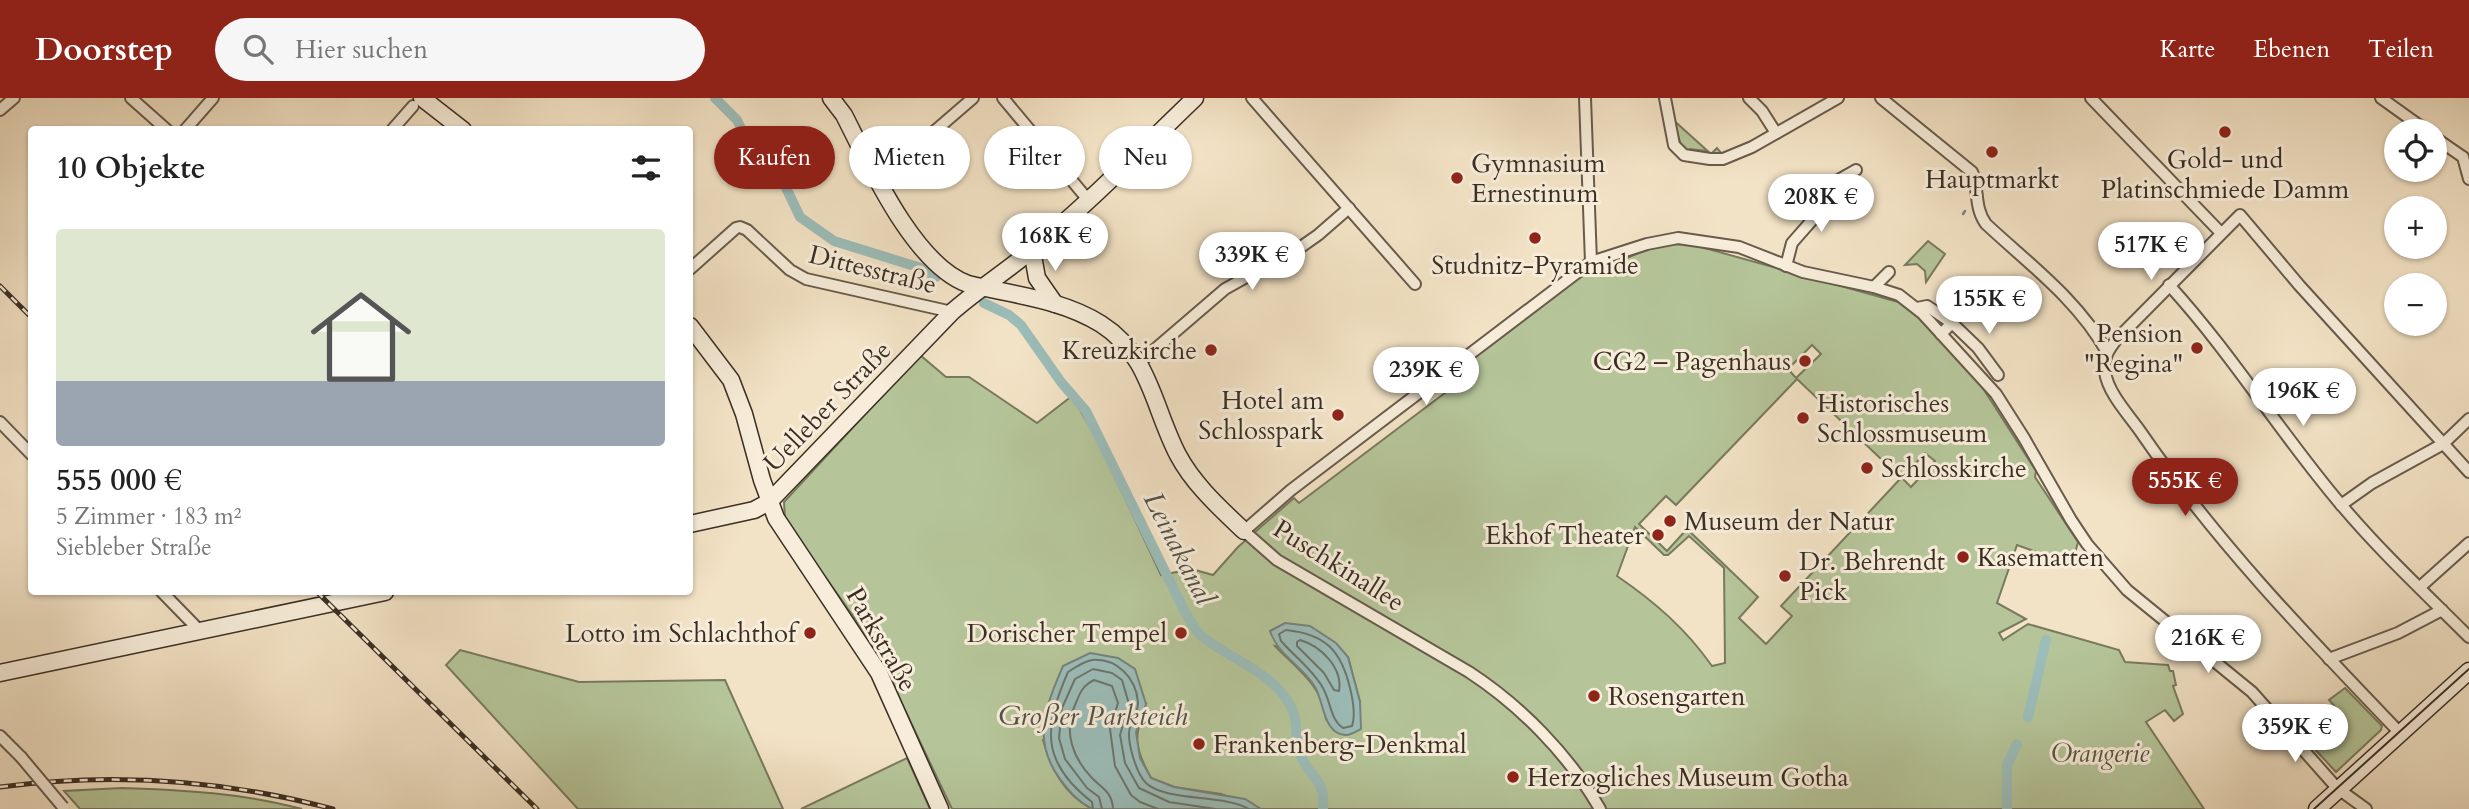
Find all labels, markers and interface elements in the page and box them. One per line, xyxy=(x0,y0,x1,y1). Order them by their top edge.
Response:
search box xyxy=(215,18,705,81)
text: Doorstep xyxy=(35,27,173,72)
icon: search xyxy=(239,30,277,68)
text: Hier suchen xyxy=(295,32,428,67)
text: Karte xyxy=(2160,33,2215,66)
text: Ebenen xyxy=(2253,33,2330,66)
text: Teilen xyxy=(2368,33,2434,66)
map controls xyxy=(2384,119,2447,336)
button: locate xyxy=(2384,119,2447,182)
marker: Gold- und Platinschmiede Damm xyxy=(2217,124,2233,140)
chip: Kaufen xyxy=(714,126,835,189)
chip: Mieten xyxy=(849,126,970,189)
chip: Filter xyxy=(984,126,1085,189)
chip: Neu xyxy=(1099,126,1192,189)
place label: Gold- und Platinschmiede Damm xyxy=(2101,142,2349,207)
marker: Hauptmarkt xyxy=(1984,144,2000,160)
place label: Gymnasium Ernestinum xyxy=(1471,146,1606,211)
text: 10 Objekte xyxy=(56,148,206,189)
icon: filters xyxy=(627,149,665,187)
place label: Hauptmarkt xyxy=(1925,162,2059,197)
marker: Gymnasium Ernestinum xyxy=(1449,170,1465,186)
pin: 208K € xyxy=(1764,174,1878,234)
text: 208K € xyxy=(1784,181,1858,212)
button: + xyxy=(2384,196,2447,259)
pin: 168K € xyxy=(998,214,1112,273)
text: 168K € xyxy=(1018,220,1092,251)
pin: 517K € xyxy=(2094,222,2208,282)
text: 517K € xyxy=(2114,229,2188,260)
marker: Studnitz-Pyramide xyxy=(1527,230,1543,246)
pin: 339K € xyxy=(1195,232,1309,292)
street label: Dittesstraße xyxy=(805,237,940,302)
text: 339K € xyxy=(1215,239,1289,270)
place label: Studnitz-Pyramide xyxy=(1431,248,1639,283)
button: − xyxy=(2384,273,2447,336)
icon: home xyxy=(298,274,424,400)
pin: 155K € xyxy=(1932,276,2046,336)
text: 155K € xyxy=(1952,283,2026,314)
place label: Pension "Regina" xyxy=(2084,316,2183,381)
street label: Uelleber Straße xyxy=(756,333,899,479)
place label: Kreuzkirche xyxy=(1062,333,1197,368)
marker: Pension "Regina" xyxy=(2189,340,2205,356)
marker: Kreuzkirche xyxy=(1203,342,1219,358)
place label: CG2 – Pagenhaus xyxy=(1593,344,1791,379)
pin: 239K € xyxy=(1369,348,1483,407)
marker: CG2 – Pagenhaus xyxy=(1797,353,1813,369)
text: 239K € xyxy=(1389,354,1463,385)
pin: 196K € xyxy=(2246,368,2360,428)
text: 196K € xyxy=(2266,375,2340,406)
place label: Hotel am Schlosspark xyxy=(1198,383,1324,448)
place label: Historisches Schlossmuseum xyxy=(1817,386,1987,451)
marker: Hotel am Schlosspark xyxy=(1330,407,1346,423)
marker: Historisches Schlossmuseum xyxy=(1795,410,1811,426)
place label: Schlosskirche xyxy=(1881,451,2027,486)
pin: 555K € xyxy=(2128,458,2242,518)
text: 555 000 € xyxy=(56,460,182,501)
marker: Schlosskirche xyxy=(1859,460,1875,476)
text: 555K € xyxy=(2148,465,2222,496)
water label: Leinakanal xyxy=(1134,485,1224,613)
text: 5 Zimmer · 183 m² xyxy=(56,501,241,532)
place label: Museum der Natur xyxy=(1684,504,1895,539)
street label: Puschkinallee xyxy=(1266,511,1411,620)
marker: Museum der Natur xyxy=(1662,513,1678,529)
place label: Ekhof Theater xyxy=(1485,518,1645,553)
marker: Ekhof Theater xyxy=(1650,527,1666,543)
text: Siebleber Straße xyxy=(56,532,212,563)
place label: Kasematten xyxy=(1977,540,2105,575)
place label: Dr. Behrendt Pick xyxy=(1799,544,1945,609)
marker: Kasematten xyxy=(1955,549,1971,565)
marker: Dr. Behrendt Pick xyxy=(1777,568,1793,584)
street label: Parkstraße xyxy=(838,581,925,698)
place label: Lotto im Schlachthof xyxy=(565,616,800,651)
place label: Dorischer Tempel xyxy=(967,616,1167,651)
pin: 216K € xyxy=(2151,616,2265,675)
text: 216K € xyxy=(2171,622,2245,653)
marker: Lotto im Schlachthof xyxy=(802,625,818,641)
marker: Dorischer Tempel xyxy=(1173,625,1189,641)
place label: Rosengarten xyxy=(1608,679,1746,714)
marker: Rosengarten xyxy=(1586,688,1602,704)
water label: Großer Parkteich xyxy=(998,697,1188,735)
pin: 359K € xyxy=(2238,704,2352,764)
text: 359K € xyxy=(2258,711,2332,742)
place label: Frankenberg-Denkmal xyxy=(1213,727,1467,762)
marker: Frankenberg-Denkmal xyxy=(1191,736,1207,752)
park label: Orangerie xyxy=(2051,736,2150,771)
place label: Herzogliches Museum Gotha xyxy=(1527,760,1849,795)
marker: Herzogliches Museum Gotha xyxy=(1505,769,1521,785)

